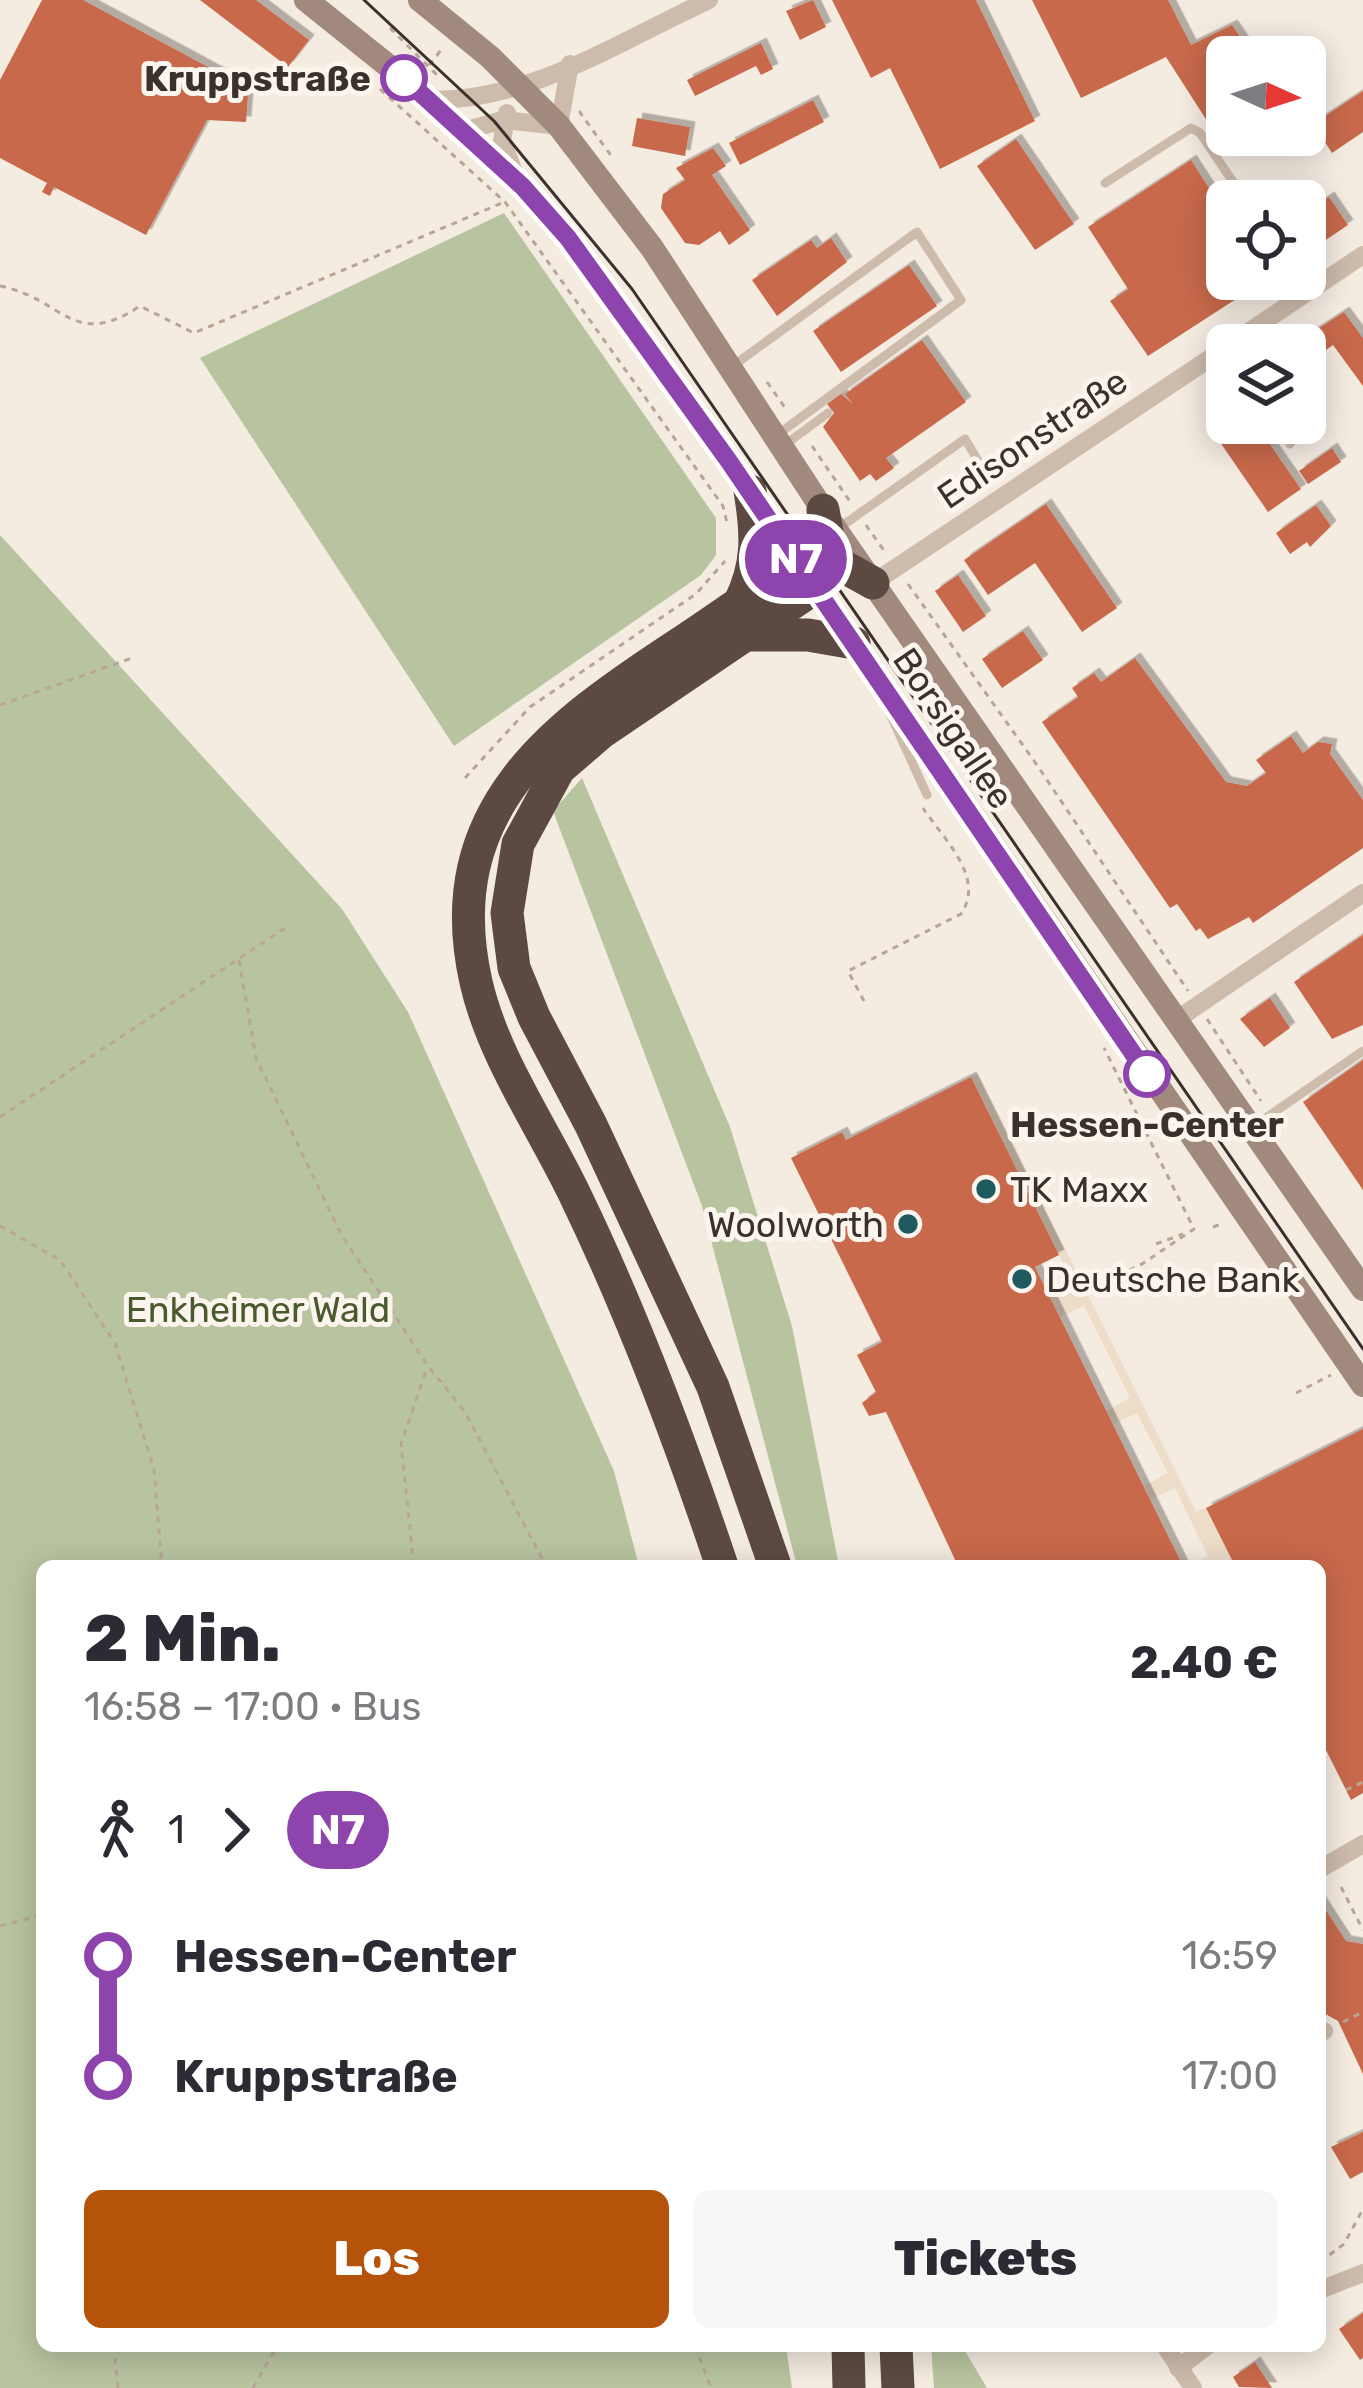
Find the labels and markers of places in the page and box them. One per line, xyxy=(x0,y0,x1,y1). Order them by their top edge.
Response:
marker: Kruppstraße xyxy=(382,56,426,100)
place label: Kruppstraße xyxy=(144,57,371,100)
marker: Hessen-Center xyxy=(1125,1052,1169,1096)
place label: Hessen-Center xyxy=(1010,1103,1284,1146)
place label: TK Maxx xyxy=(1010,1168,1148,1211)
marker: TK Maxx xyxy=(973,1176,999,1202)
place label: Woolworth xyxy=(707,1203,884,1246)
marker: Woolworth xyxy=(895,1211,921,1237)
place label: Deutsche Bank xyxy=(1046,1258,1301,1301)
marker: Deutsche Bank xyxy=(1009,1266,1035,1292)

